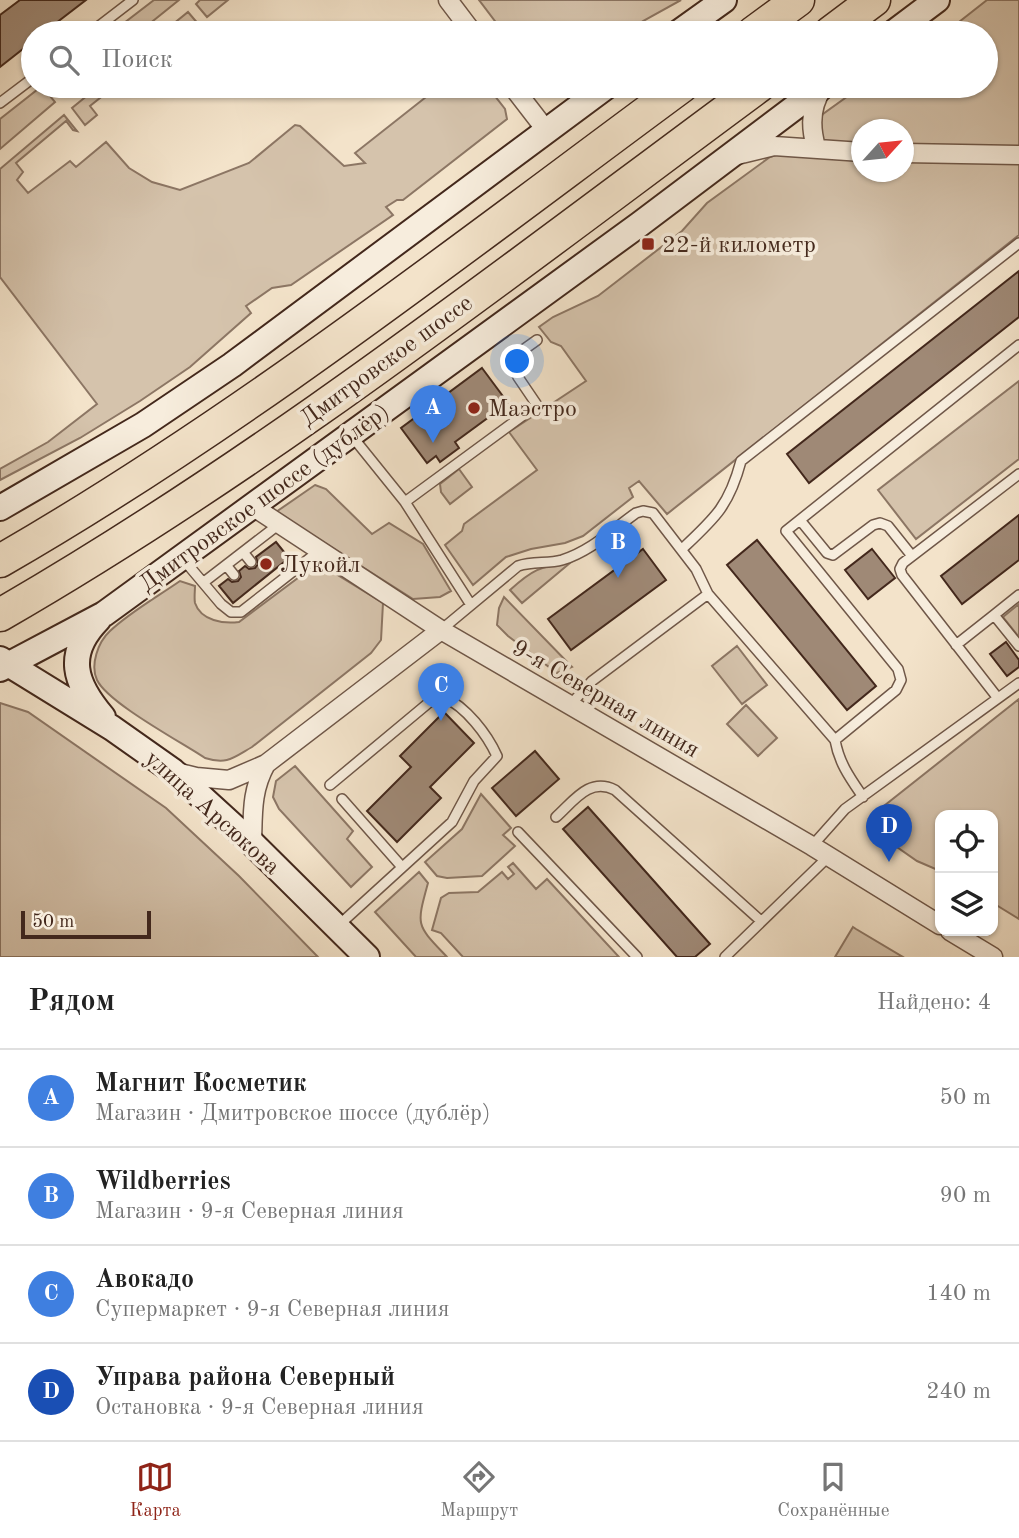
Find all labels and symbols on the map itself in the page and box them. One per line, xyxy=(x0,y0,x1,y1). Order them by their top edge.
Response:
north arrow xyxy=(851,119,914,182)
place label: 22-й километр xyxy=(662,234,816,258)
marker: 22-й километр xyxy=(640,236,656,252)
street label: Дмитровское шоссе xyxy=(297,291,478,432)
your location xyxy=(500,344,534,378)
pin: A xyxy=(410,385,456,443)
place label: Маэстро xyxy=(488,398,577,422)
street label: Дмитровское шоссе (дублёр) xyxy=(136,400,395,597)
marker: Маэстро xyxy=(466,400,482,416)
pin: B xyxy=(595,520,641,578)
place label: Лукойл xyxy=(280,554,360,578)
marker: Лукойл xyxy=(258,556,274,572)
street label: 9-я Северная линия xyxy=(507,636,703,763)
pin: C xyxy=(418,663,464,721)
street label: улица Арсюкова xyxy=(139,747,284,880)
pin: D xyxy=(866,804,912,862)
scale bar xyxy=(21,908,150,940)

